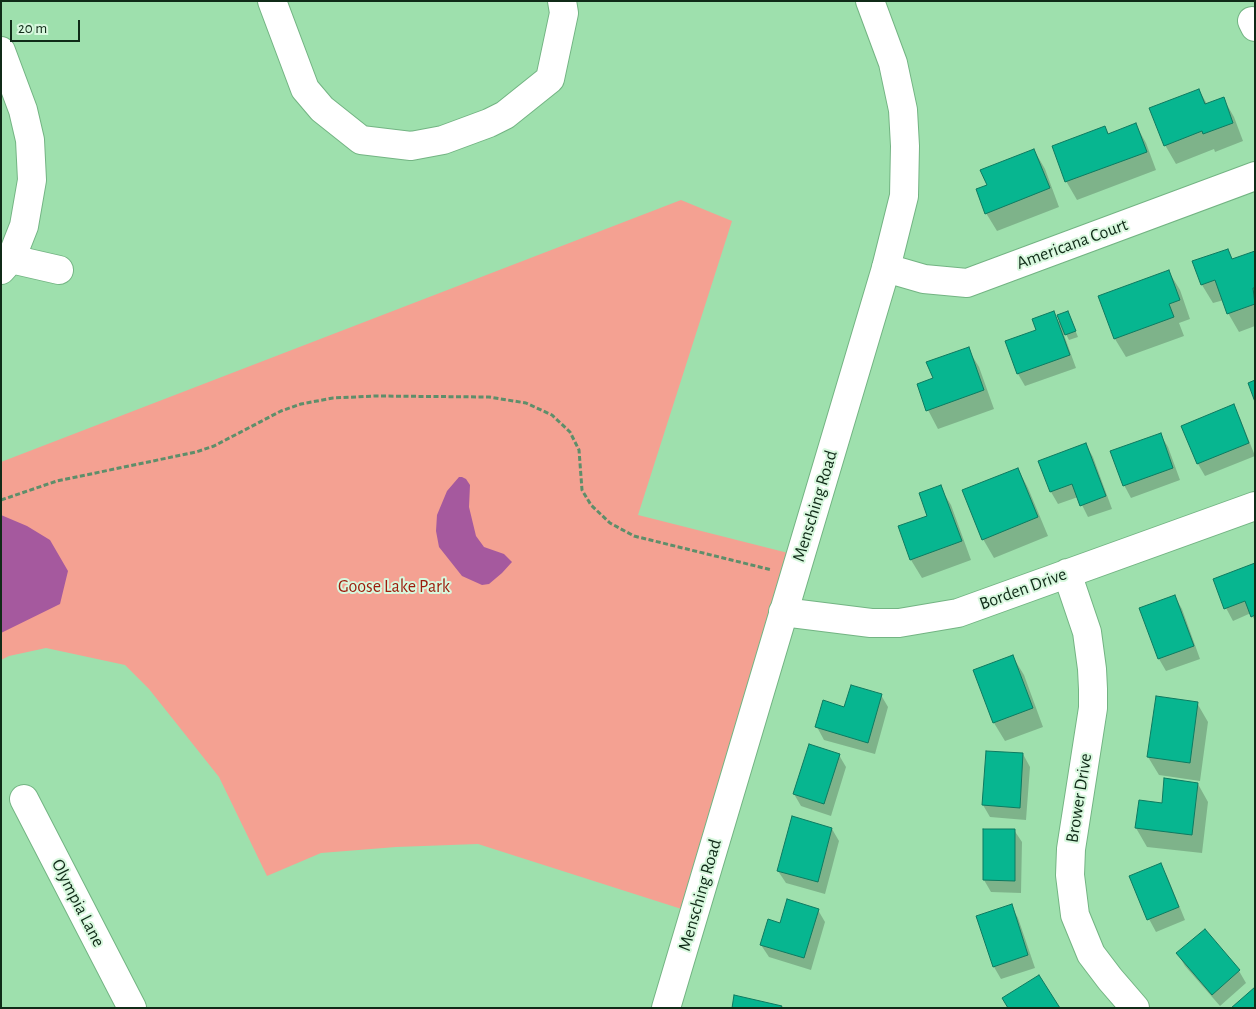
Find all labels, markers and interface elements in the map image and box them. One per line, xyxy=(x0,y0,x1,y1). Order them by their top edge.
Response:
scale bar xyxy=(12,10,82,42)
text: 20 m xyxy=(18,21,47,36)
street label: Americana Court xyxy=(1013,214,1131,274)
street label: Mensching Road xyxy=(788,448,842,564)
street label: Borden Drive xyxy=(976,563,1070,615)
park label: Goose Lake Park xyxy=(338,576,450,598)
street label: Brower Drive xyxy=(1061,752,1097,844)
street label: Mensching Road xyxy=(674,836,726,954)
street label: Olympia Lane xyxy=(47,855,109,951)

